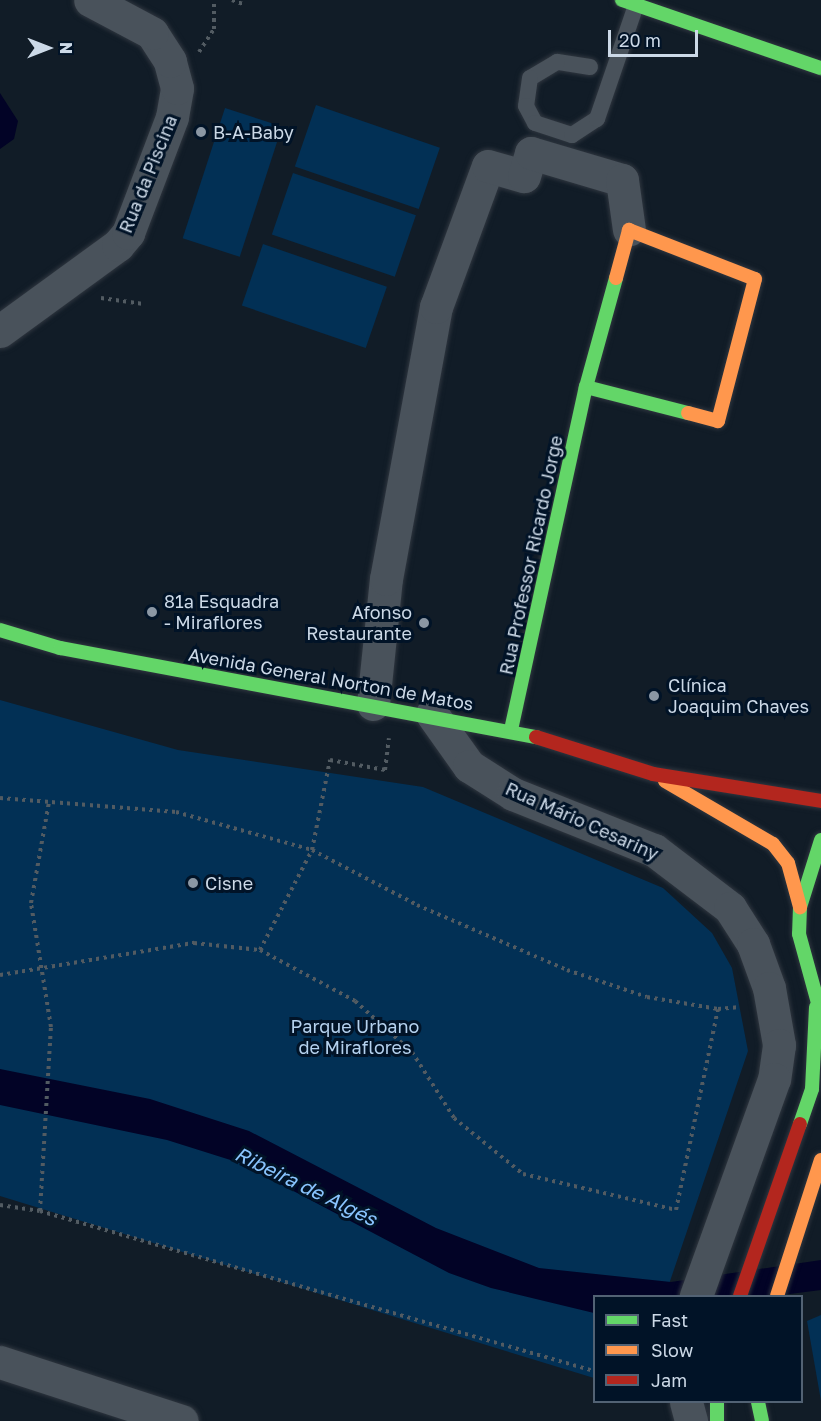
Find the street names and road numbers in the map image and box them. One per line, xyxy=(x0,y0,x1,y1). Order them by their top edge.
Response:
street label: Rua da Piscina xyxy=(115,112,181,236)
street label: Rua Professor Ricardo Jorge xyxy=(495,433,567,677)
street label: Avenida General Norton de Matos xyxy=(187,643,475,715)
street label: Rua Mário Cesariny xyxy=(502,778,662,864)

